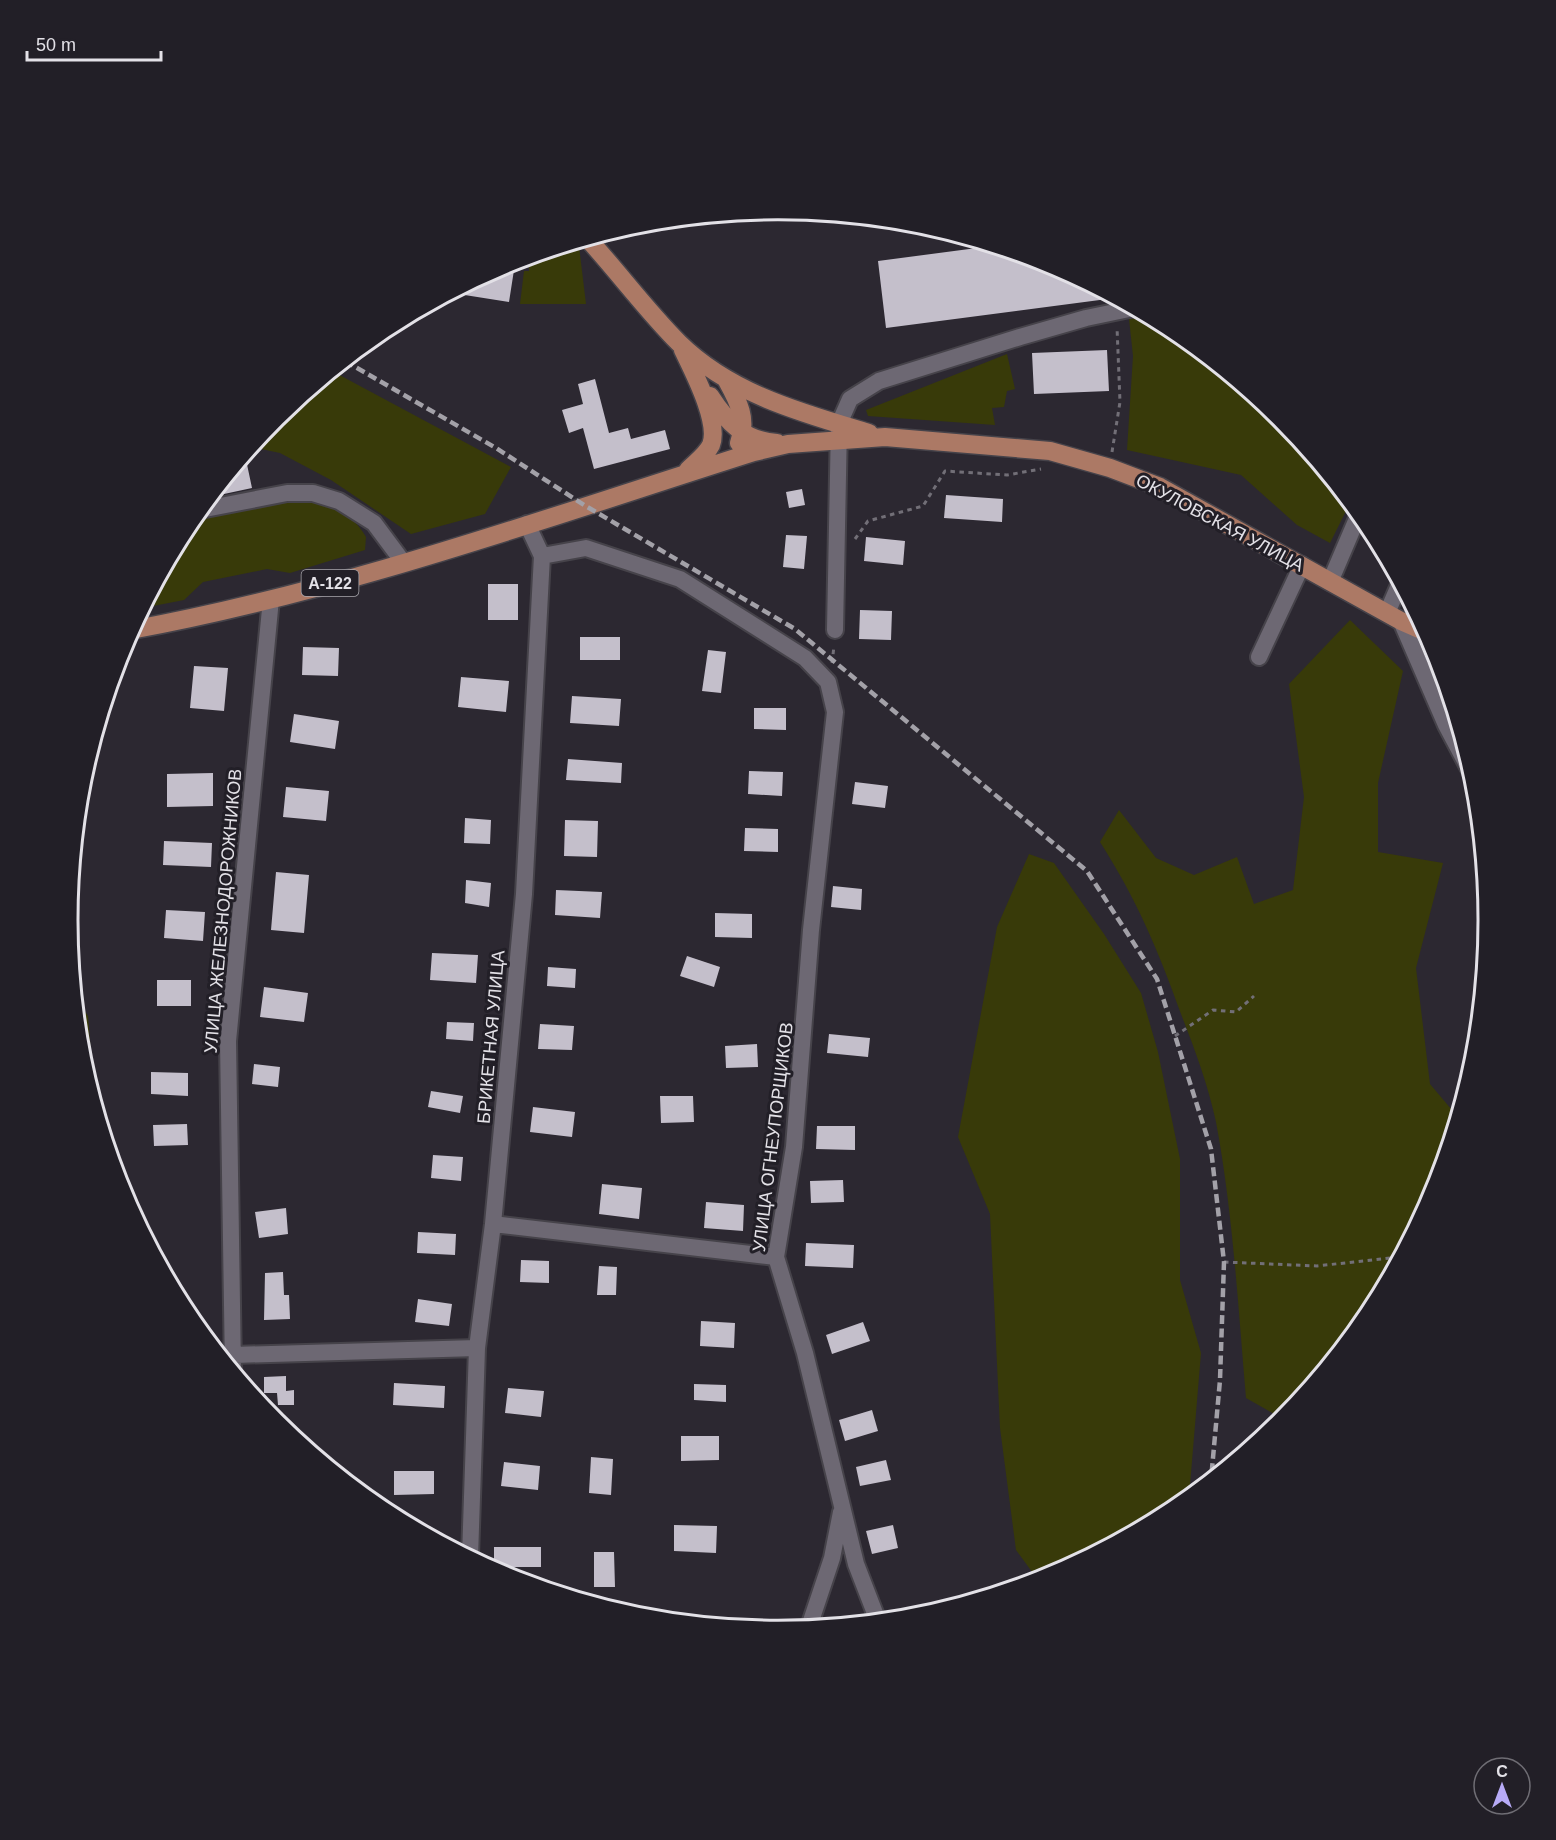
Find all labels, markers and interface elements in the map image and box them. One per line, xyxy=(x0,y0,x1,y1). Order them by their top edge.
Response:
scale bar xyxy=(27,24,160,62)
text: 50 m xyxy=(36,35,76,55)
street label: ОКУЛОВСКАЯ УЛИЦА xyxy=(1133,470,1307,576)
road number: А-122 xyxy=(302,570,358,596)
street label: УЛИЦА ЖЕЛЕЗНОДОРОЖНИКОВ xyxy=(201,768,245,1054)
street label: БРИКЕТНАЯ УЛИЦА xyxy=(473,949,509,1125)
street label: УЛИЦА ОГНЕУПОРЩИКОВ xyxy=(749,1021,797,1253)
north arrow xyxy=(1472,1756,1532,1816)
text: С xyxy=(1496,1763,1508,1780)

